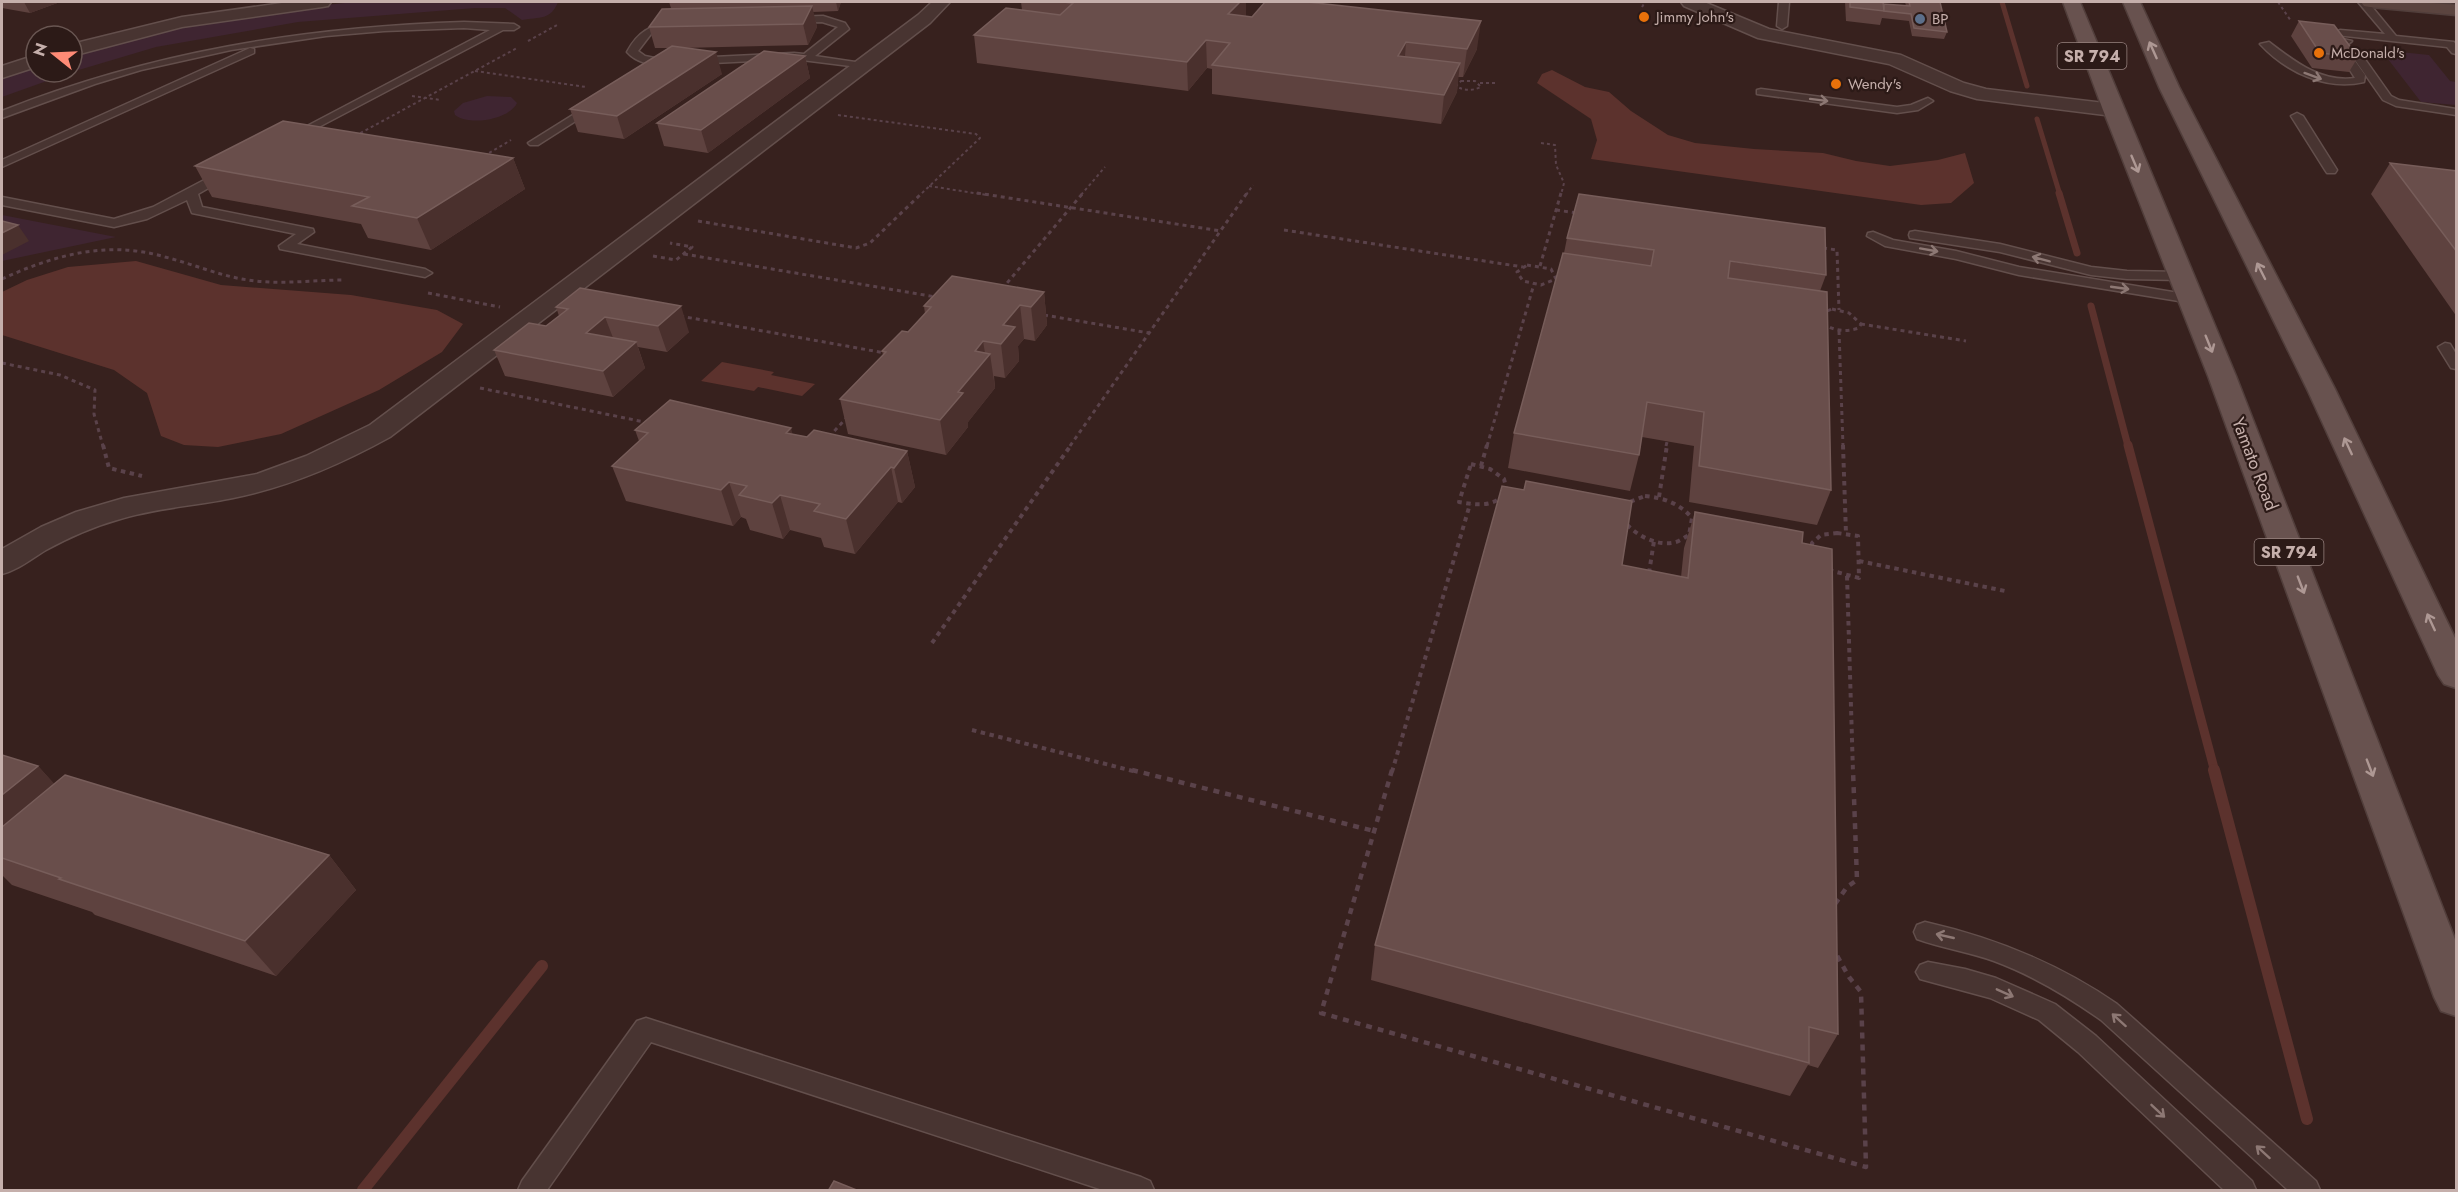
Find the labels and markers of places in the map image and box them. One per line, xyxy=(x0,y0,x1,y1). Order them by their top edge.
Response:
place label: Jimmy John's xyxy=(1654,6,1734,28)
place label: BP xyxy=(1932,8,1949,30)
marker: Jimmy John's xyxy=(1637,10,1651,24)
marker: BP xyxy=(1913,12,1927,26)
place label: McDonald's xyxy=(2331,42,2405,64)
marker: McDonald's xyxy=(2312,46,2326,60)
place label: Wendy's xyxy=(1848,73,1901,95)
marker: Wendy's xyxy=(1829,77,1843,91)

